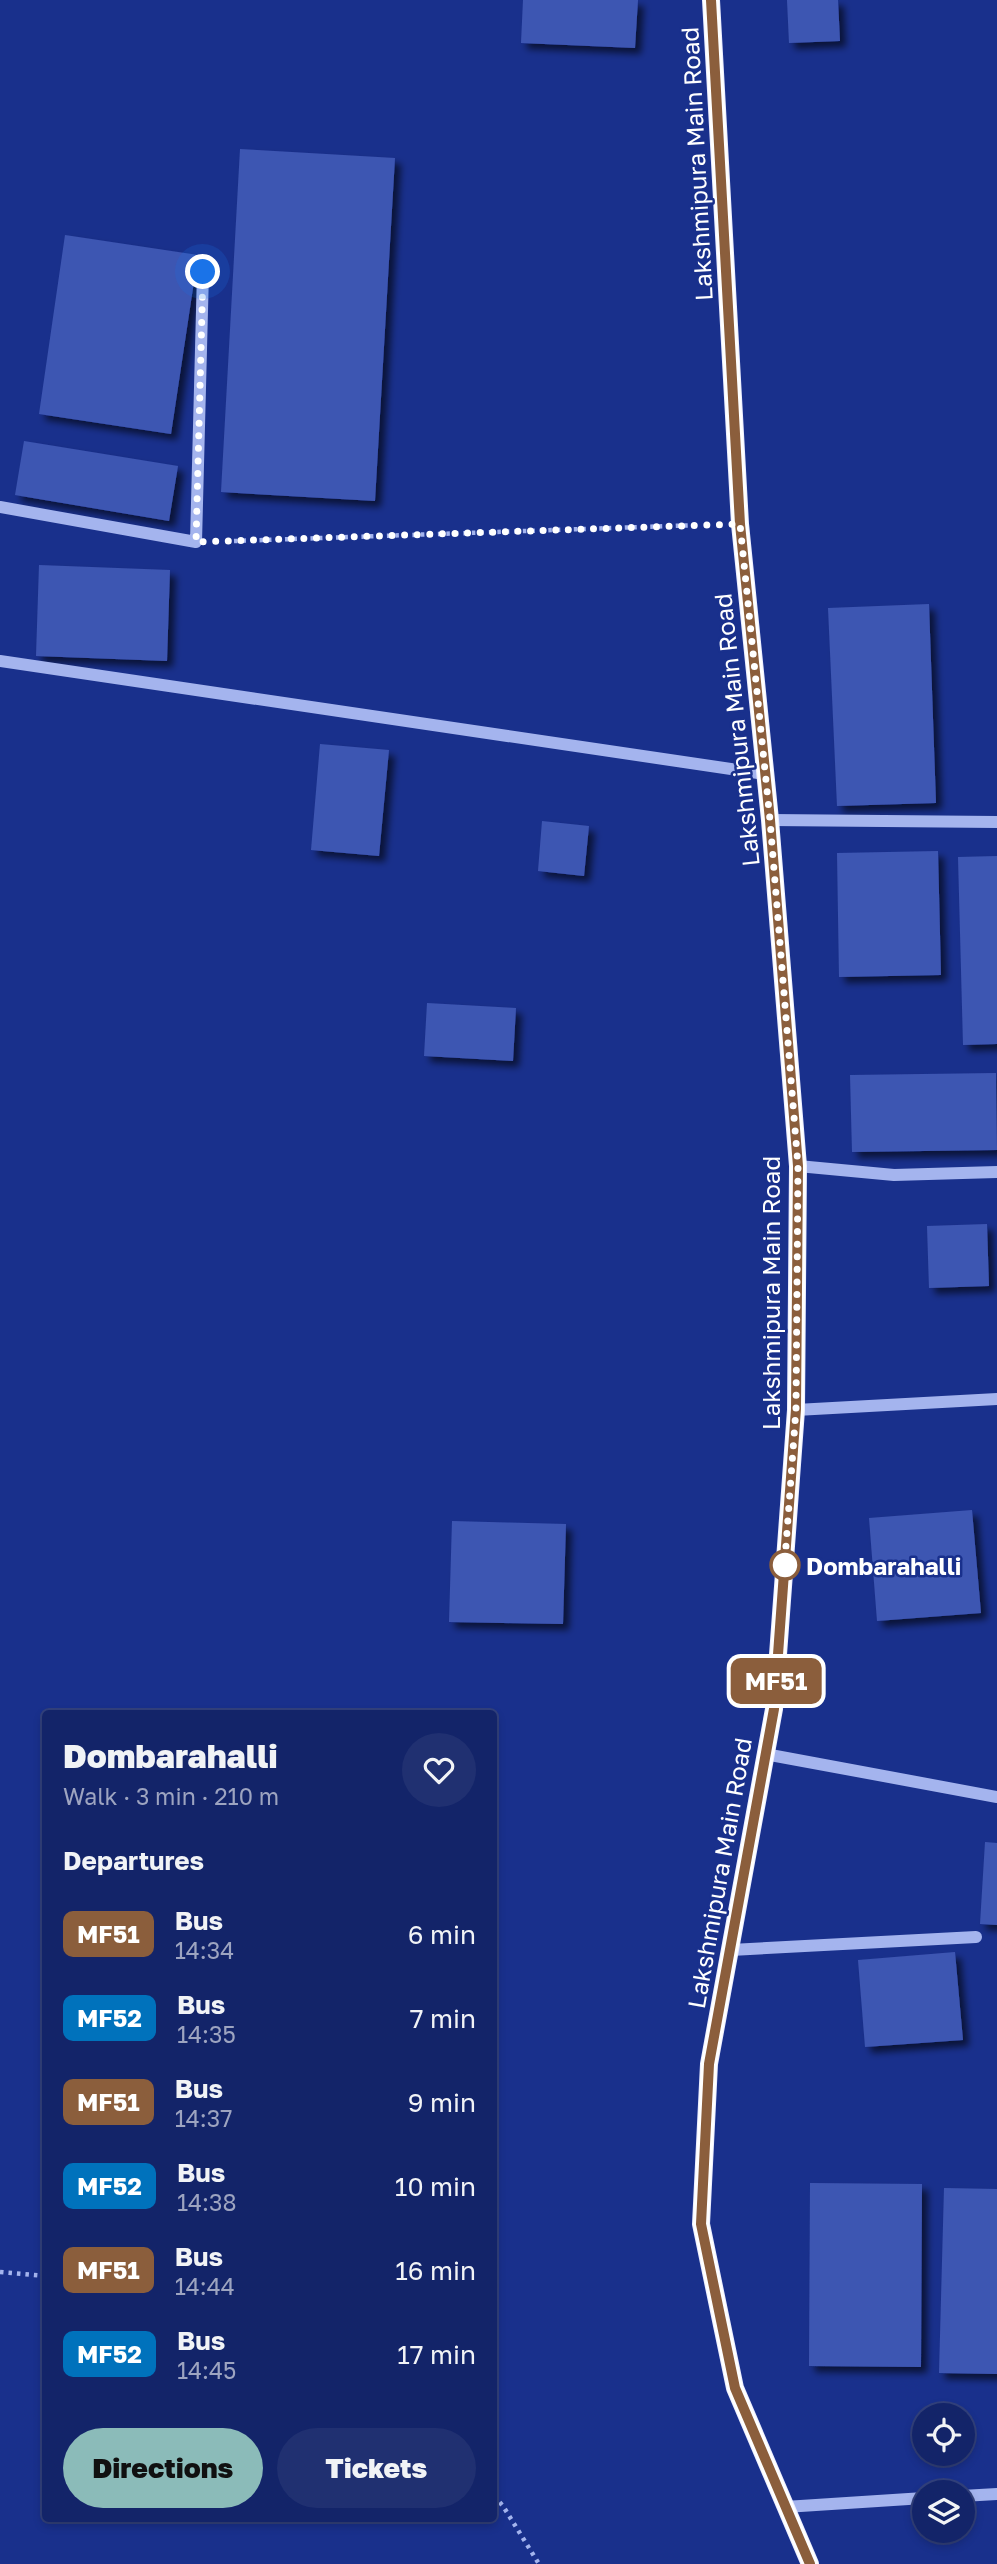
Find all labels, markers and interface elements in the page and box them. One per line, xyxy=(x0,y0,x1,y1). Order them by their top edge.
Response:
street label: Lakshmipura Main Road xyxy=(674,26,718,302)
your location xyxy=(185,254,220,289)
street label: Lakshmipura Main Road xyxy=(707,592,765,868)
street label: Lakshmipura Main Road xyxy=(756,1156,785,1430)
marker: Dombarahalli xyxy=(770,1550,800,1580)
place label: Dombarahalli xyxy=(806,1551,961,1580)
line badge: MF51 xyxy=(727,1658,825,1704)
text: MF51 xyxy=(745,1666,807,1695)
button: heart xyxy=(402,1733,476,1807)
street label: Lakshmipura Main Road xyxy=(681,1735,757,2011)
text: Dombarahalli xyxy=(63,1736,278,1775)
text: Walk · 3 min · 210 m xyxy=(63,1782,279,1810)
text: Departures xyxy=(63,1845,204,1876)
text: Bus xyxy=(175,1905,223,1936)
text: MF51 xyxy=(77,1919,140,1948)
text: 6 min xyxy=(408,1919,476,1950)
text: 14:34 xyxy=(175,1936,234,1964)
text: Bus xyxy=(177,1989,225,2020)
text: MF52 xyxy=(77,2003,142,2032)
text: 7 min xyxy=(410,2003,476,2034)
text: 14:35 xyxy=(177,2020,236,2048)
text: Bus xyxy=(175,2073,223,2104)
text: MF51 xyxy=(77,2087,140,2116)
text: 9 min xyxy=(408,2087,476,2118)
text: 14:37 xyxy=(175,2104,232,2132)
text: Bus xyxy=(177,2157,225,2188)
text: MF52 xyxy=(77,2171,142,2200)
text: 10 min xyxy=(395,2171,476,2202)
text: 14:38 xyxy=(177,2188,237,2216)
text: Bus xyxy=(175,2241,223,2272)
text: MF51 xyxy=(77,2255,140,2284)
text: 16 min xyxy=(395,2255,476,2286)
text: 14:44 xyxy=(175,2272,235,2300)
text: Bus xyxy=(177,2325,225,2356)
text: MF52 xyxy=(77,2339,142,2368)
text: 17 min xyxy=(397,2339,476,2370)
text: 14:45 xyxy=(177,2356,236,2384)
map controls xyxy=(912,2403,975,2543)
button: locate xyxy=(912,2403,975,2466)
button: Directions xyxy=(63,2428,263,2508)
button: Tickets xyxy=(277,2428,476,2508)
button: layers xyxy=(912,2480,975,2543)

